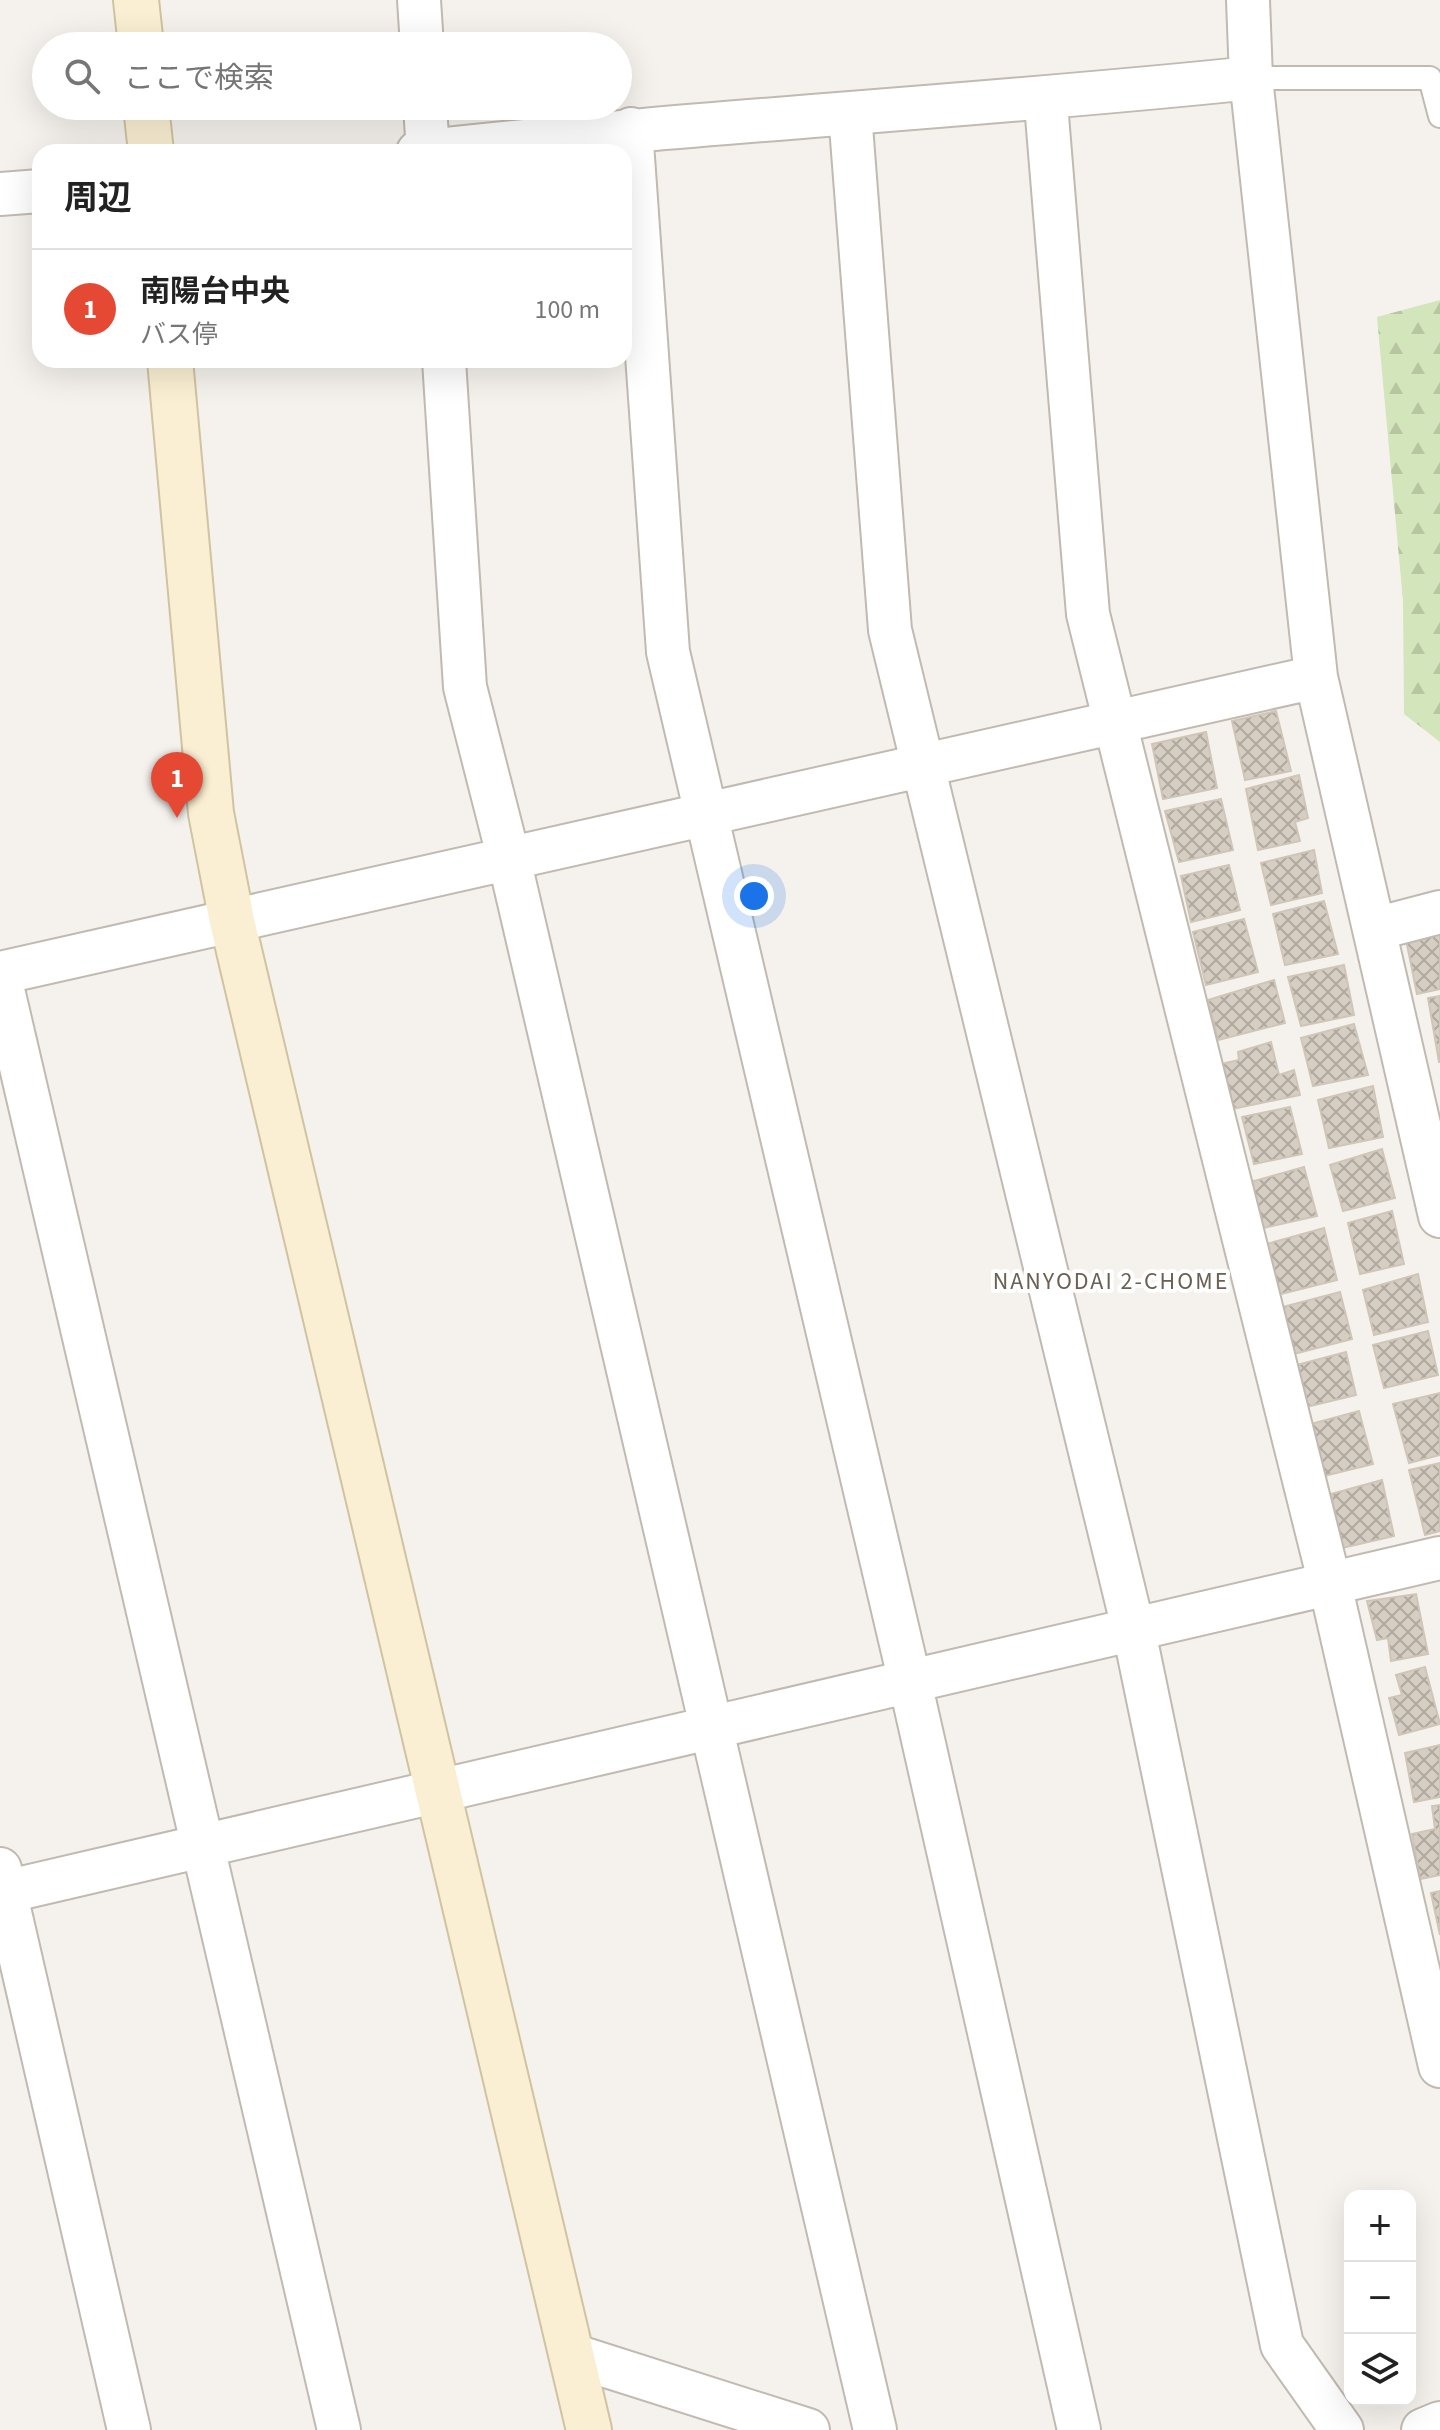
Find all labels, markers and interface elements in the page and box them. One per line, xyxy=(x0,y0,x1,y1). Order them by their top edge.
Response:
search box xyxy=(32,32,632,120)
icon: search xyxy=(60,54,104,98)
text: ここで検索 xyxy=(124,57,274,100)
text: 周辺 xyxy=(64,174,132,223)
text: 南陽台中央 xyxy=(140,270,290,313)
text: 1 xyxy=(83,291,97,328)
text: 100 m xyxy=(534,291,600,328)
text: バス停 xyxy=(140,316,218,353)
pin: 1 xyxy=(151,752,203,818)
your location xyxy=(734,876,774,916)
district label: NANYODAI 2-CHOME xyxy=(993,1264,1229,1299)
map controls xyxy=(1344,2190,1416,2406)
button: + xyxy=(1344,2190,1416,2262)
button: − xyxy=(1344,2262,1416,2334)
button: layers xyxy=(1344,2334,1416,2406)

